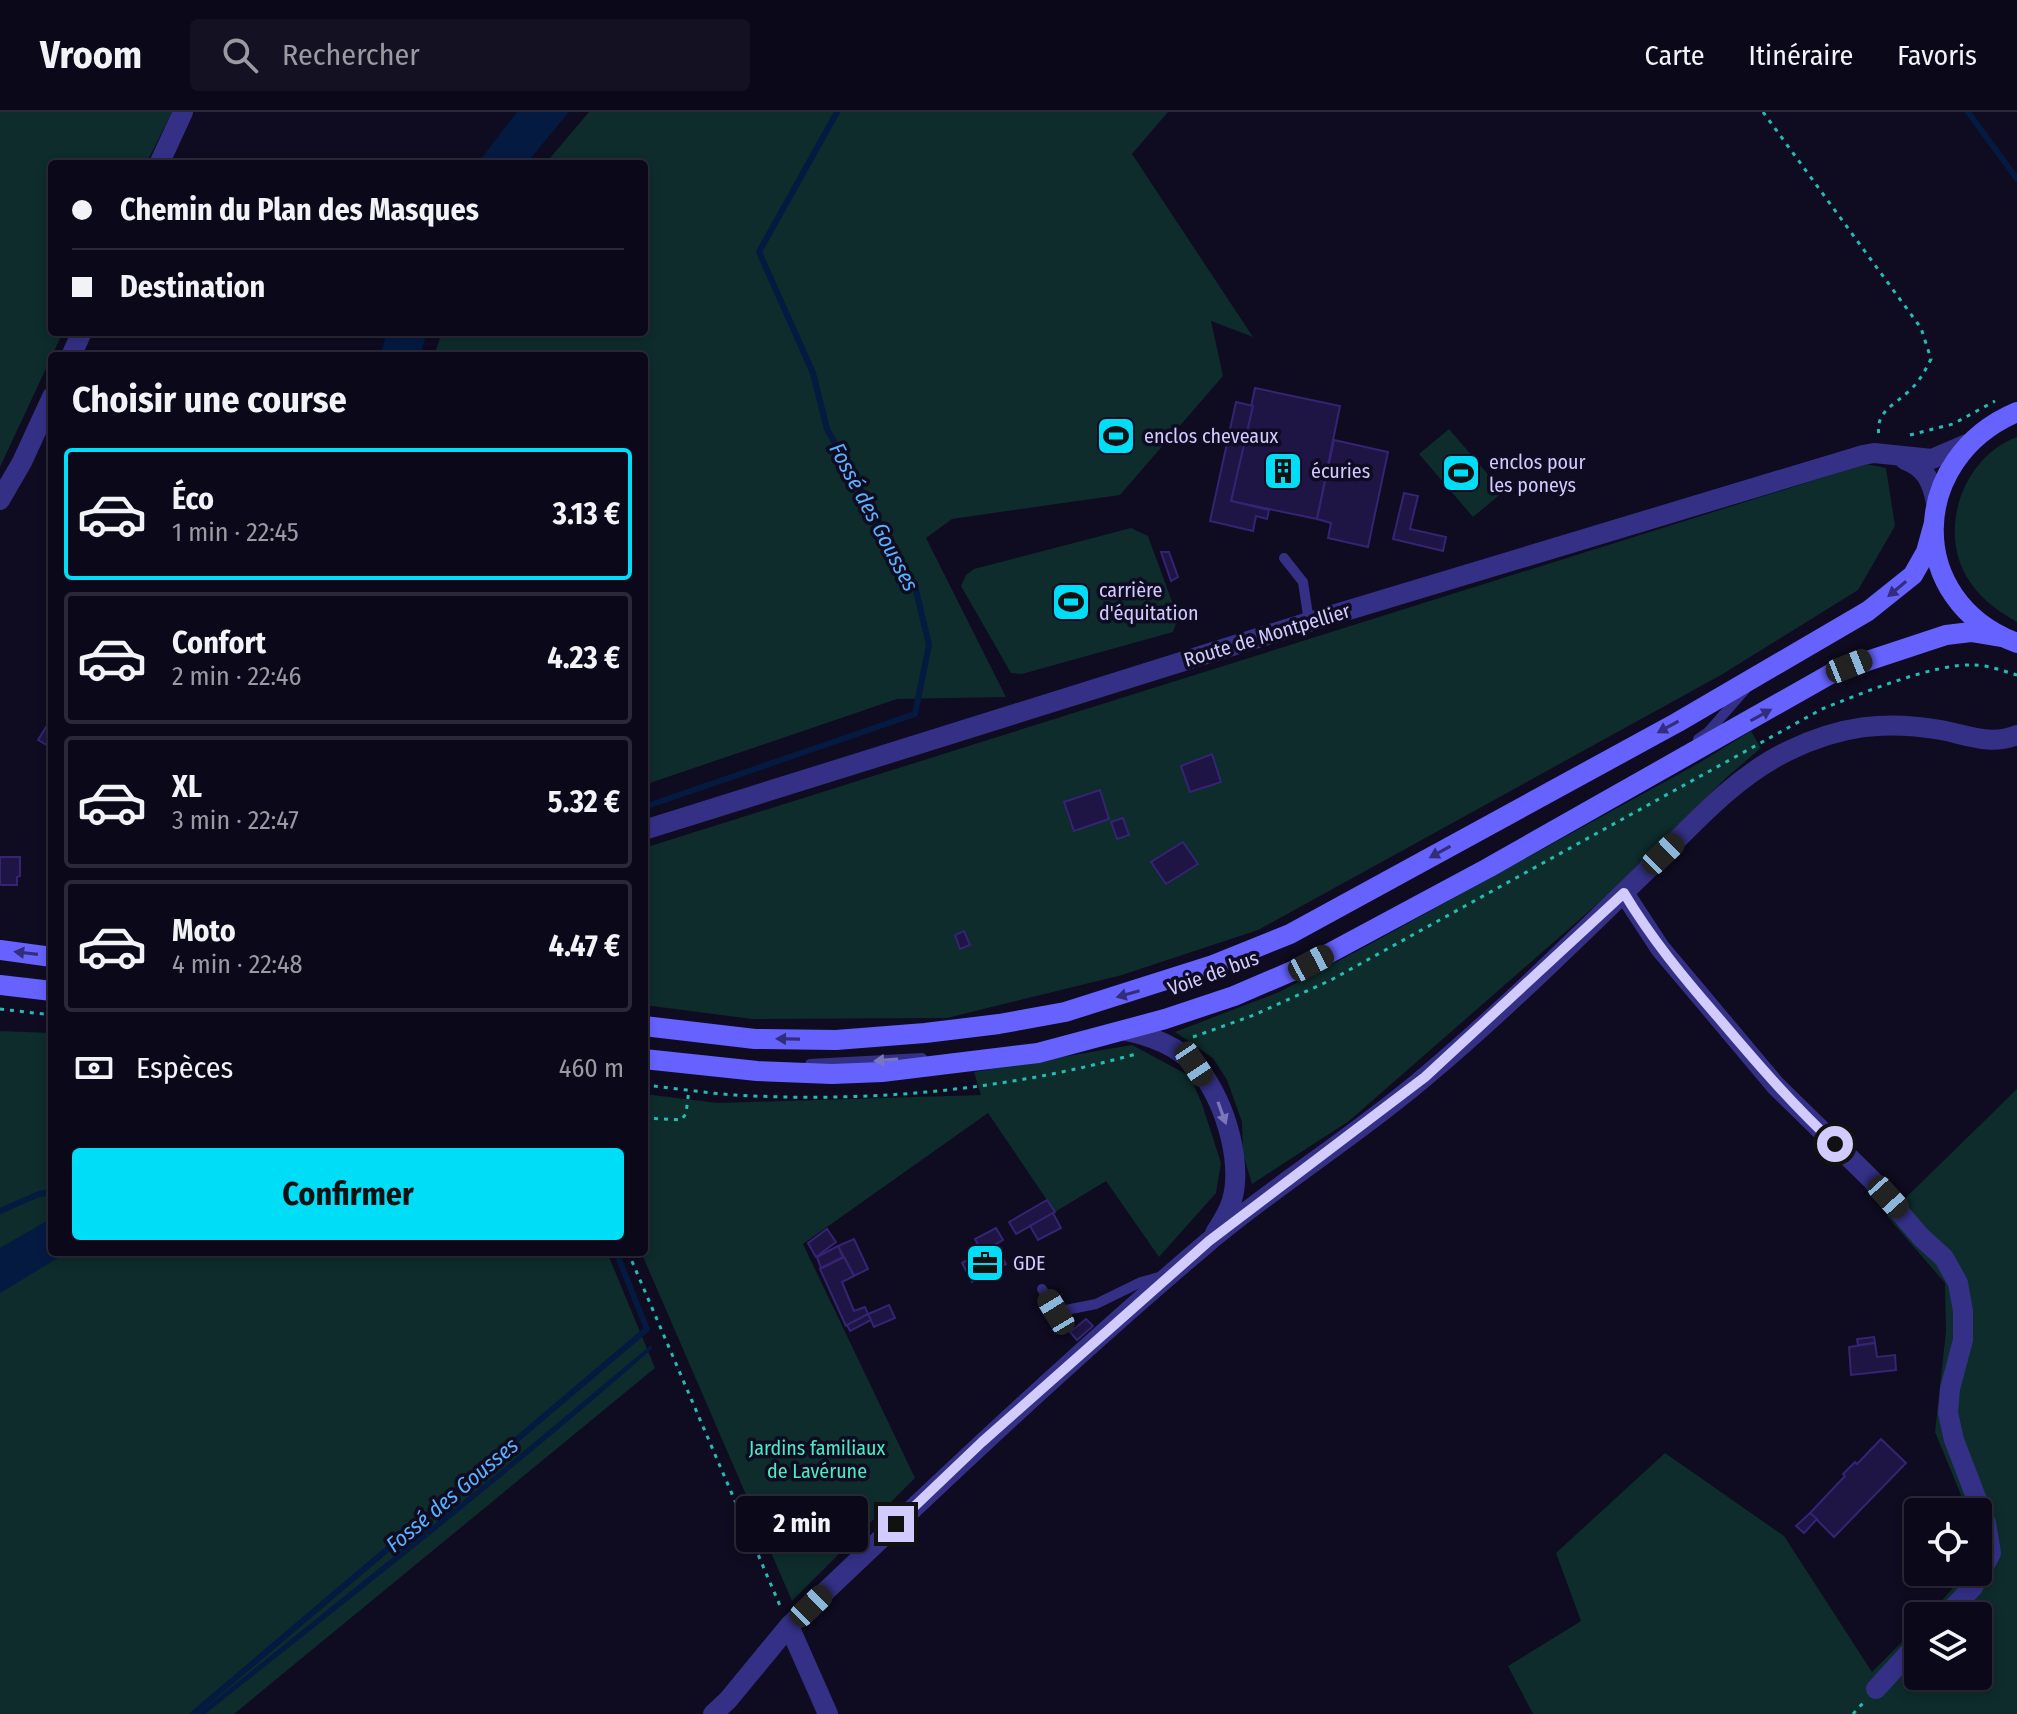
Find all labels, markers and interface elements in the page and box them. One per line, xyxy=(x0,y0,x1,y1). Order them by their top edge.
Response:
search box xyxy=(190,19,750,91)
text: Vroom xyxy=(40,32,142,78)
icon: search xyxy=(218,33,262,77)
text: Rechercher xyxy=(282,37,420,73)
text: Carte xyxy=(1645,39,1705,72)
text: Itinéraire xyxy=(1749,39,1853,72)
text: Favoris xyxy=(1897,39,1977,72)
text: Chemin du Plan des Masques xyxy=(120,192,479,228)
text: Destination xyxy=(120,269,265,305)
text: Choisir une course xyxy=(72,378,347,422)
sports icon: enclos cheveaux xyxy=(1095,415,1137,457)
place label: enclos cheveaux xyxy=(1144,424,1279,448)
water label: Fossé des Gousses xyxy=(824,438,924,596)
building icon: écuries xyxy=(1262,450,1304,492)
place label: enclos pour les poneys xyxy=(1489,450,1586,497)
sports icon: enclos pour les poneys xyxy=(1440,452,1482,494)
place label: écuries xyxy=(1311,459,1370,483)
icon: car xyxy=(76,478,148,550)
text: Éco xyxy=(172,481,214,517)
text: 3.13 € xyxy=(553,496,620,532)
text: 1 min · 22:45 xyxy=(172,517,299,548)
place label: carrière d'équitation xyxy=(1099,578,1199,625)
one-way arrow xyxy=(1887,580,1907,597)
sports icon: carrière d'équitation xyxy=(1050,581,1092,623)
street label: Route de Montpellier xyxy=(1181,598,1353,672)
icon: car xyxy=(76,622,148,694)
text: Confort xyxy=(172,625,266,661)
text: 4.23 € xyxy=(547,640,620,676)
car xyxy=(1822,646,1876,686)
text: 2 min · 22:46 xyxy=(172,661,301,692)
one-way arrow xyxy=(1750,708,1772,722)
one-way arrow xyxy=(1657,720,1679,734)
icon: car xyxy=(76,766,148,838)
text: XL xyxy=(172,769,202,805)
text: 5.32 € xyxy=(548,784,620,820)
text: 3 min · 22:47 xyxy=(172,805,299,836)
car xyxy=(1637,829,1689,879)
one-way arrow xyxy=(1429,845,1451,859)
icon: car xyxy=(76,910,148,982)
text: Moto xyxy=(172,913,236,949)
text: 4.47 € xyxy=(548,928,620,964)
car xyxy=(1284,941,1338,985)
street label: Voie de bus xyxy=(1164,946,1262,1000)
one-way arrow xyxy=(13,947,38,960)
text: 4 min · 22:48 xyxy=(172,949,303,980)
one-way arrow xyxy=(1115,988,1139,1001)
one-way arrow xyxy=(775,1033,800,1045)
car xyxy=(1171,1037,1217,1091)
icon: cash xyxy=(72,1046,116,1090)
text: Espèces xyxy=(136,1050,233,1086)
text: 460 m xyxy=(559,1053,624,1084)
one-way arrow xyxy=(873,1054,898,1067)
one-way arrow xyxy=(1216,1102,1229,1126)
route start xyxy=(1817,1126,1853,1162)
button: Confirmer xyxy=(72,1148,624,1240)
car xyxy=(1863,1171,1913,1223)
office icon: GDE xyxy=(964,1242,1006,1284)
place label: GDE xyxy=(1013,1251,1045,1275)
car xyxy=(1033,1285,1079,1339)
water label: Fossé des Gousses xyxy=(380,1432,524,1558)
park label: Jardins familiaux de Lavérune xyxy=(749,1436,885,1483)
callout: 2 min xyxy=(736,1496,868,1552)
map controls xyxy=(1904,1498,1992,1690)
button: locate xyxy=(1904,1498,1992,1586)
route end xyxy=(878,1506,914,1542)
text: 2 min xyxy=(773,1508,831,1539)
car xyxy=(785,1581,837,1631)
button: layers xyxy=(1904,1602,1992,1690)

